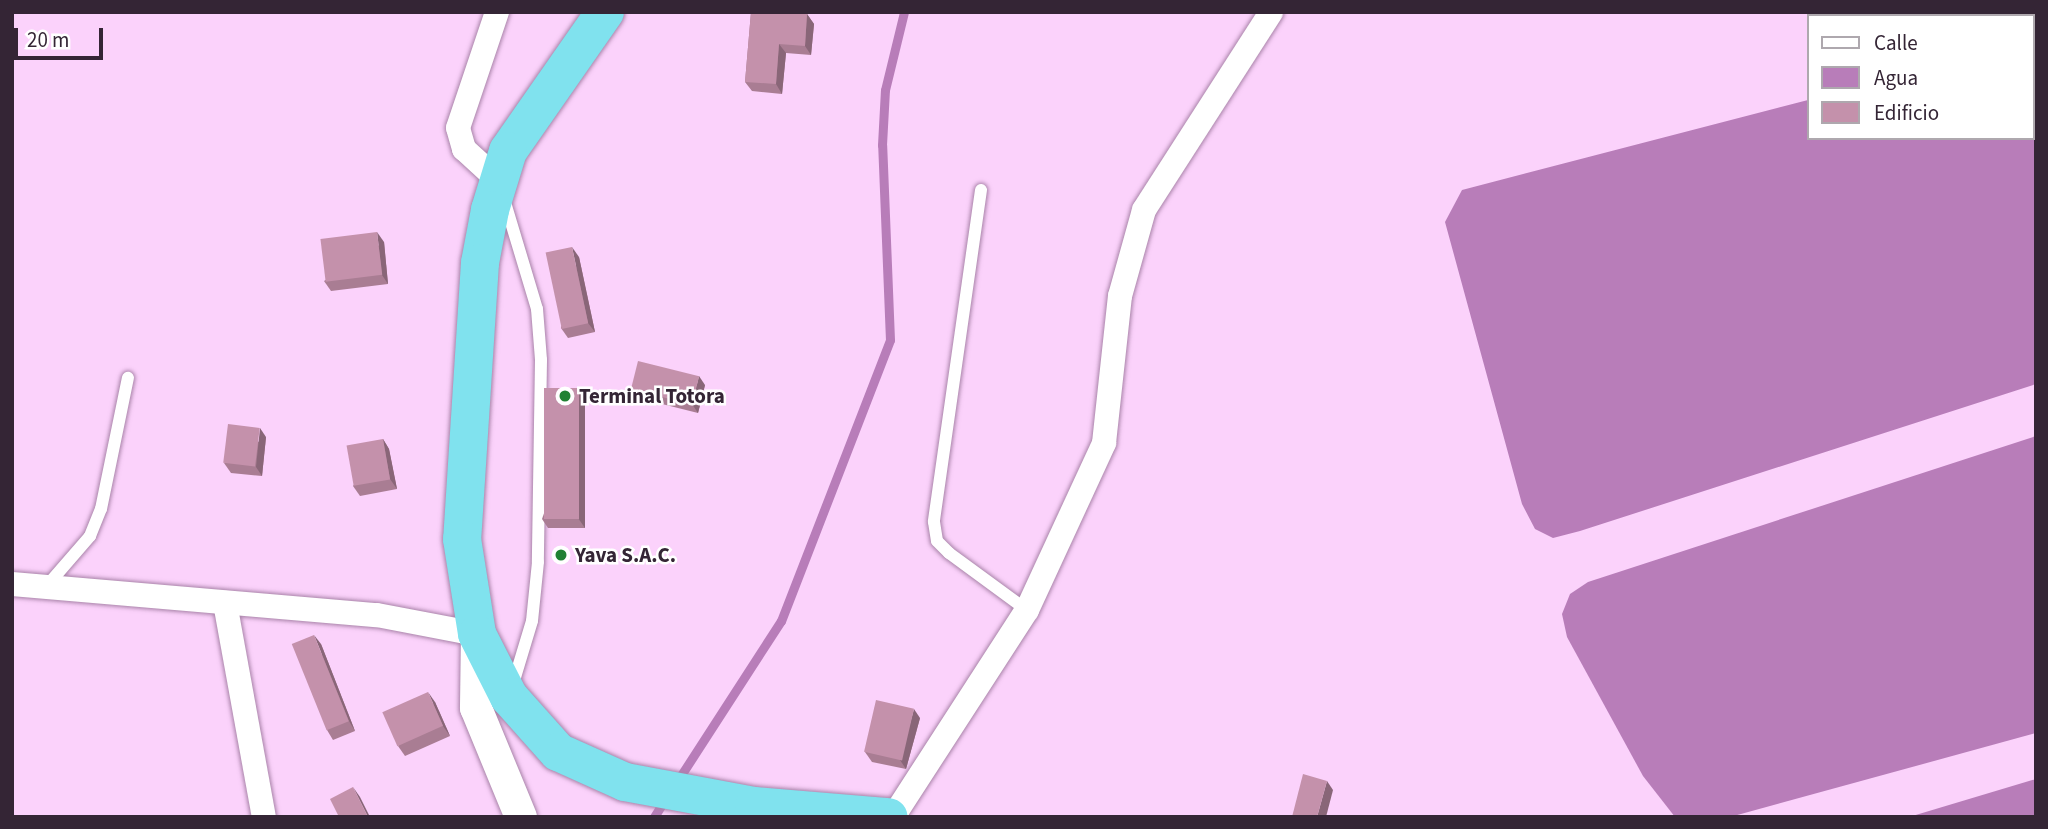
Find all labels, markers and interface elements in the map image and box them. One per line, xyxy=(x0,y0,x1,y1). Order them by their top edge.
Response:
scale bar xyxy=(18,14,107,58)
legend xyxy=(1806,14,2034,140)
text: 20 m xyxy=(27,25,69,55)
text: Calle xyxy=(1874,28,1918,58)
text: Agua xyxy=(1874,63,1918,93)
text: Edificio xyxy=(1874,98,1939,128)
place label: Terminal Totora xyxy=(579,383,725,409)
marker: Terminal Totora xyxy=(557,388,573,404)
place label: Yava S.A.C. xyxy=(575,542,676,568)
marker: Yava S.A.C. xyxy=(553,547,569,563)

